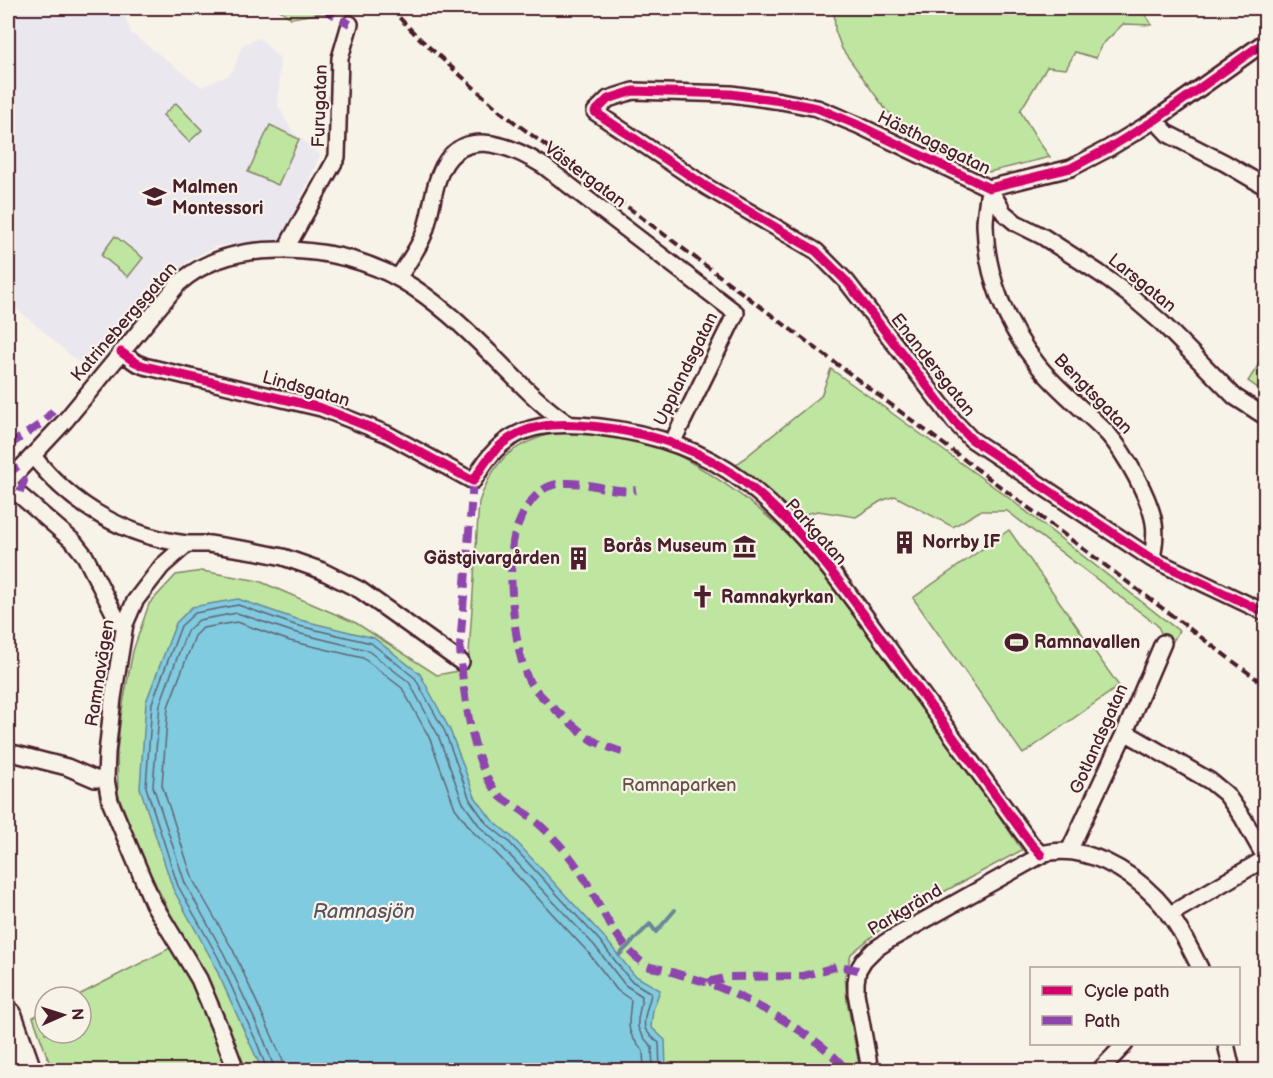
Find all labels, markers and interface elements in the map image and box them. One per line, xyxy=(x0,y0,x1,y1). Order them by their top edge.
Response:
street label: Furugatan xyxy=(308,64,332,148)
street label: Hästhagsgatan xyxy=(874,107,994,179)
street label: Västergatan xyxy=(540,138,630,212)
place label: Malmen Montessori xyxy=(172,177,263,219)
school or university icon: Malmen Montessori xyxy=(141,184,167,210)
street label: Larsgatan xyxy=(1104,249,1180,317)
street label: Katrinebergsgatan xyxy=(67,258,181,386)
street label: Upplandsgatan xyxy=(650,309,722,429)
street label: Enandersgatan xyxy=(886,309,980,421)
street label: Bengtsgatan xyxy=(1049,349,1137,439)
street label: Lindsgatan xyxy=(260,367,352,411)
street label: Parkgatan xyxy=(781,495,851,569)
building icon: Norrby IF xyxy=(891,529,917,555)
place label: Norrby IF xyxy=(922,532,1000,553)
museum icon: Borås Museum xyxy=(732,533,758,559)
place label: Borås Museum xyxy=(603,536,727,557)
building icon: Gästgivargården xyxy=(565,545,591,571)
place label: Gästgivargården xyxy=(424,548,560,569)
church icon: Ramnakyrkan xyxy=(690,584,716,610)
place label: Ramnakyrkan xyxy=(721,587,834,608)
street label: Ramnavägen xyxy=(81,618,119,728)
sports icon: Ramnavallen xyxy=(1003,629,1029,655)
place label: Ramnavallen xyxy=(1034,632,1140,653)
street label: Gotlandsgatan xyxy=(1065,681,1133,797)
park label: Ramnaparken xyxy=(622,775,736,796)
street label: Parkgränd xyxy=(864,880,946,940)
water label: Ramnasjön xyxy=(313,900,415,924)
legend xyxy=(1030,967,1240,1045)
text: Cycle path xyxy=(1084,981,1170,1002)
north arrow xyxy=(33,985,93,1045)
text: N xyxy=(67,1008,86,1021)
text: Path xyxy=(1084,1011,1120,1032)

